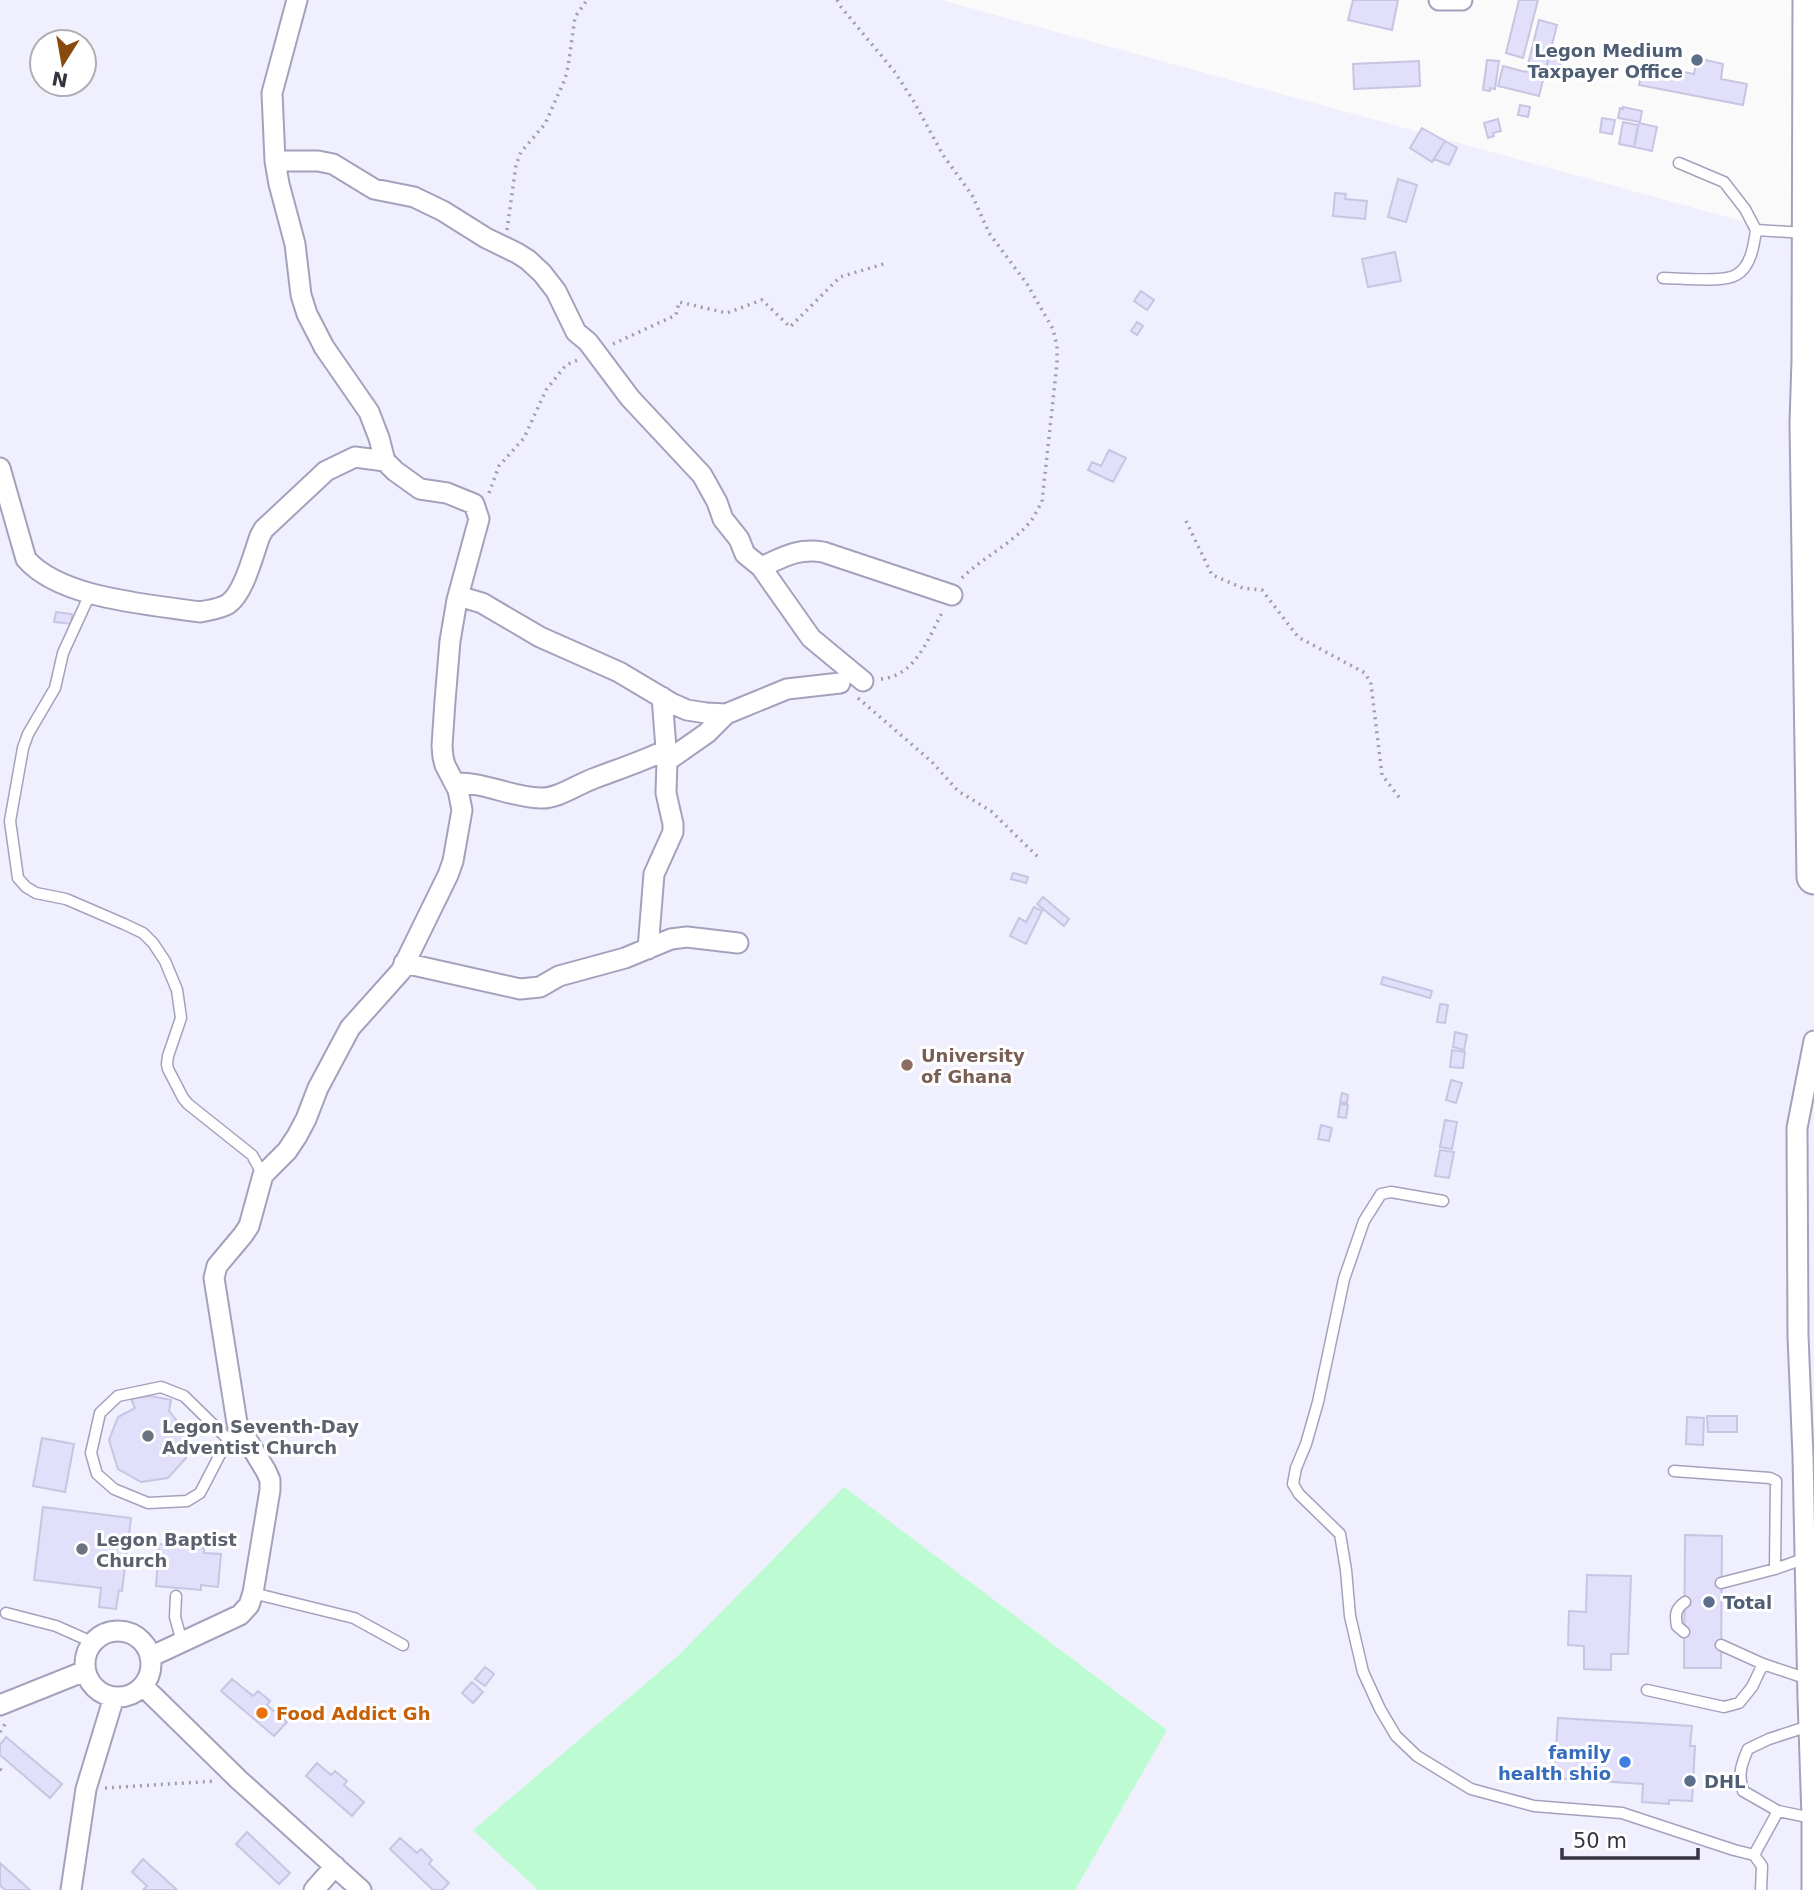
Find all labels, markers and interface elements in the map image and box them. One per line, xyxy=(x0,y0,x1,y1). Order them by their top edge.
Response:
north arrow xyxy=(28,28,98,98)
place label: Legon Medium Taxpayer Office xyxy=(1527,40,1683,82)
marker: Legon Medium Taxpayer Office xyxy=(1689,52,1705,68)
text: N xyxy=(50,67,70,92)
place label: University of Ghana xyxy=(921,1045,1025,1087)
marker: University of Ghana xyxy=(899,1057,915,1073)
place label: Legon Seventh-Day Adventist Church xyxy=(162,1416,359,1458)
marker: Legon Seventh-Day Adventist Church xyxy=(140,1428,156,1444)
place label: Legon Baptist Church xyxy=(96,1529,237,1571)
marker: Legon Baptist Church xyxy=(74,1541,90,1557)
place label: Total xyxy=(1723,1592,1772,1613)
marker: Total xyxy=(1701,1594,1717,1610)
place label: Food Addict Gh xyxy=(276,1703,430,1724)
marker: Food Addict Gh xyxy=(254,1705,270,1721)
place label: family health shio xyxy=(1498,1742,1611,1784)
marker: family health shio xyxy=(1617,1754,1633,1770)
place label: DHL xyxy=(1704,1771,1745,1792)
marker: DHL xyxy=(1682,1773,1698,1789)
scale bar xyxy=(1562,1816,1699,1860)
text: 50 m xyxy=(1573,1829,1627,1853)

